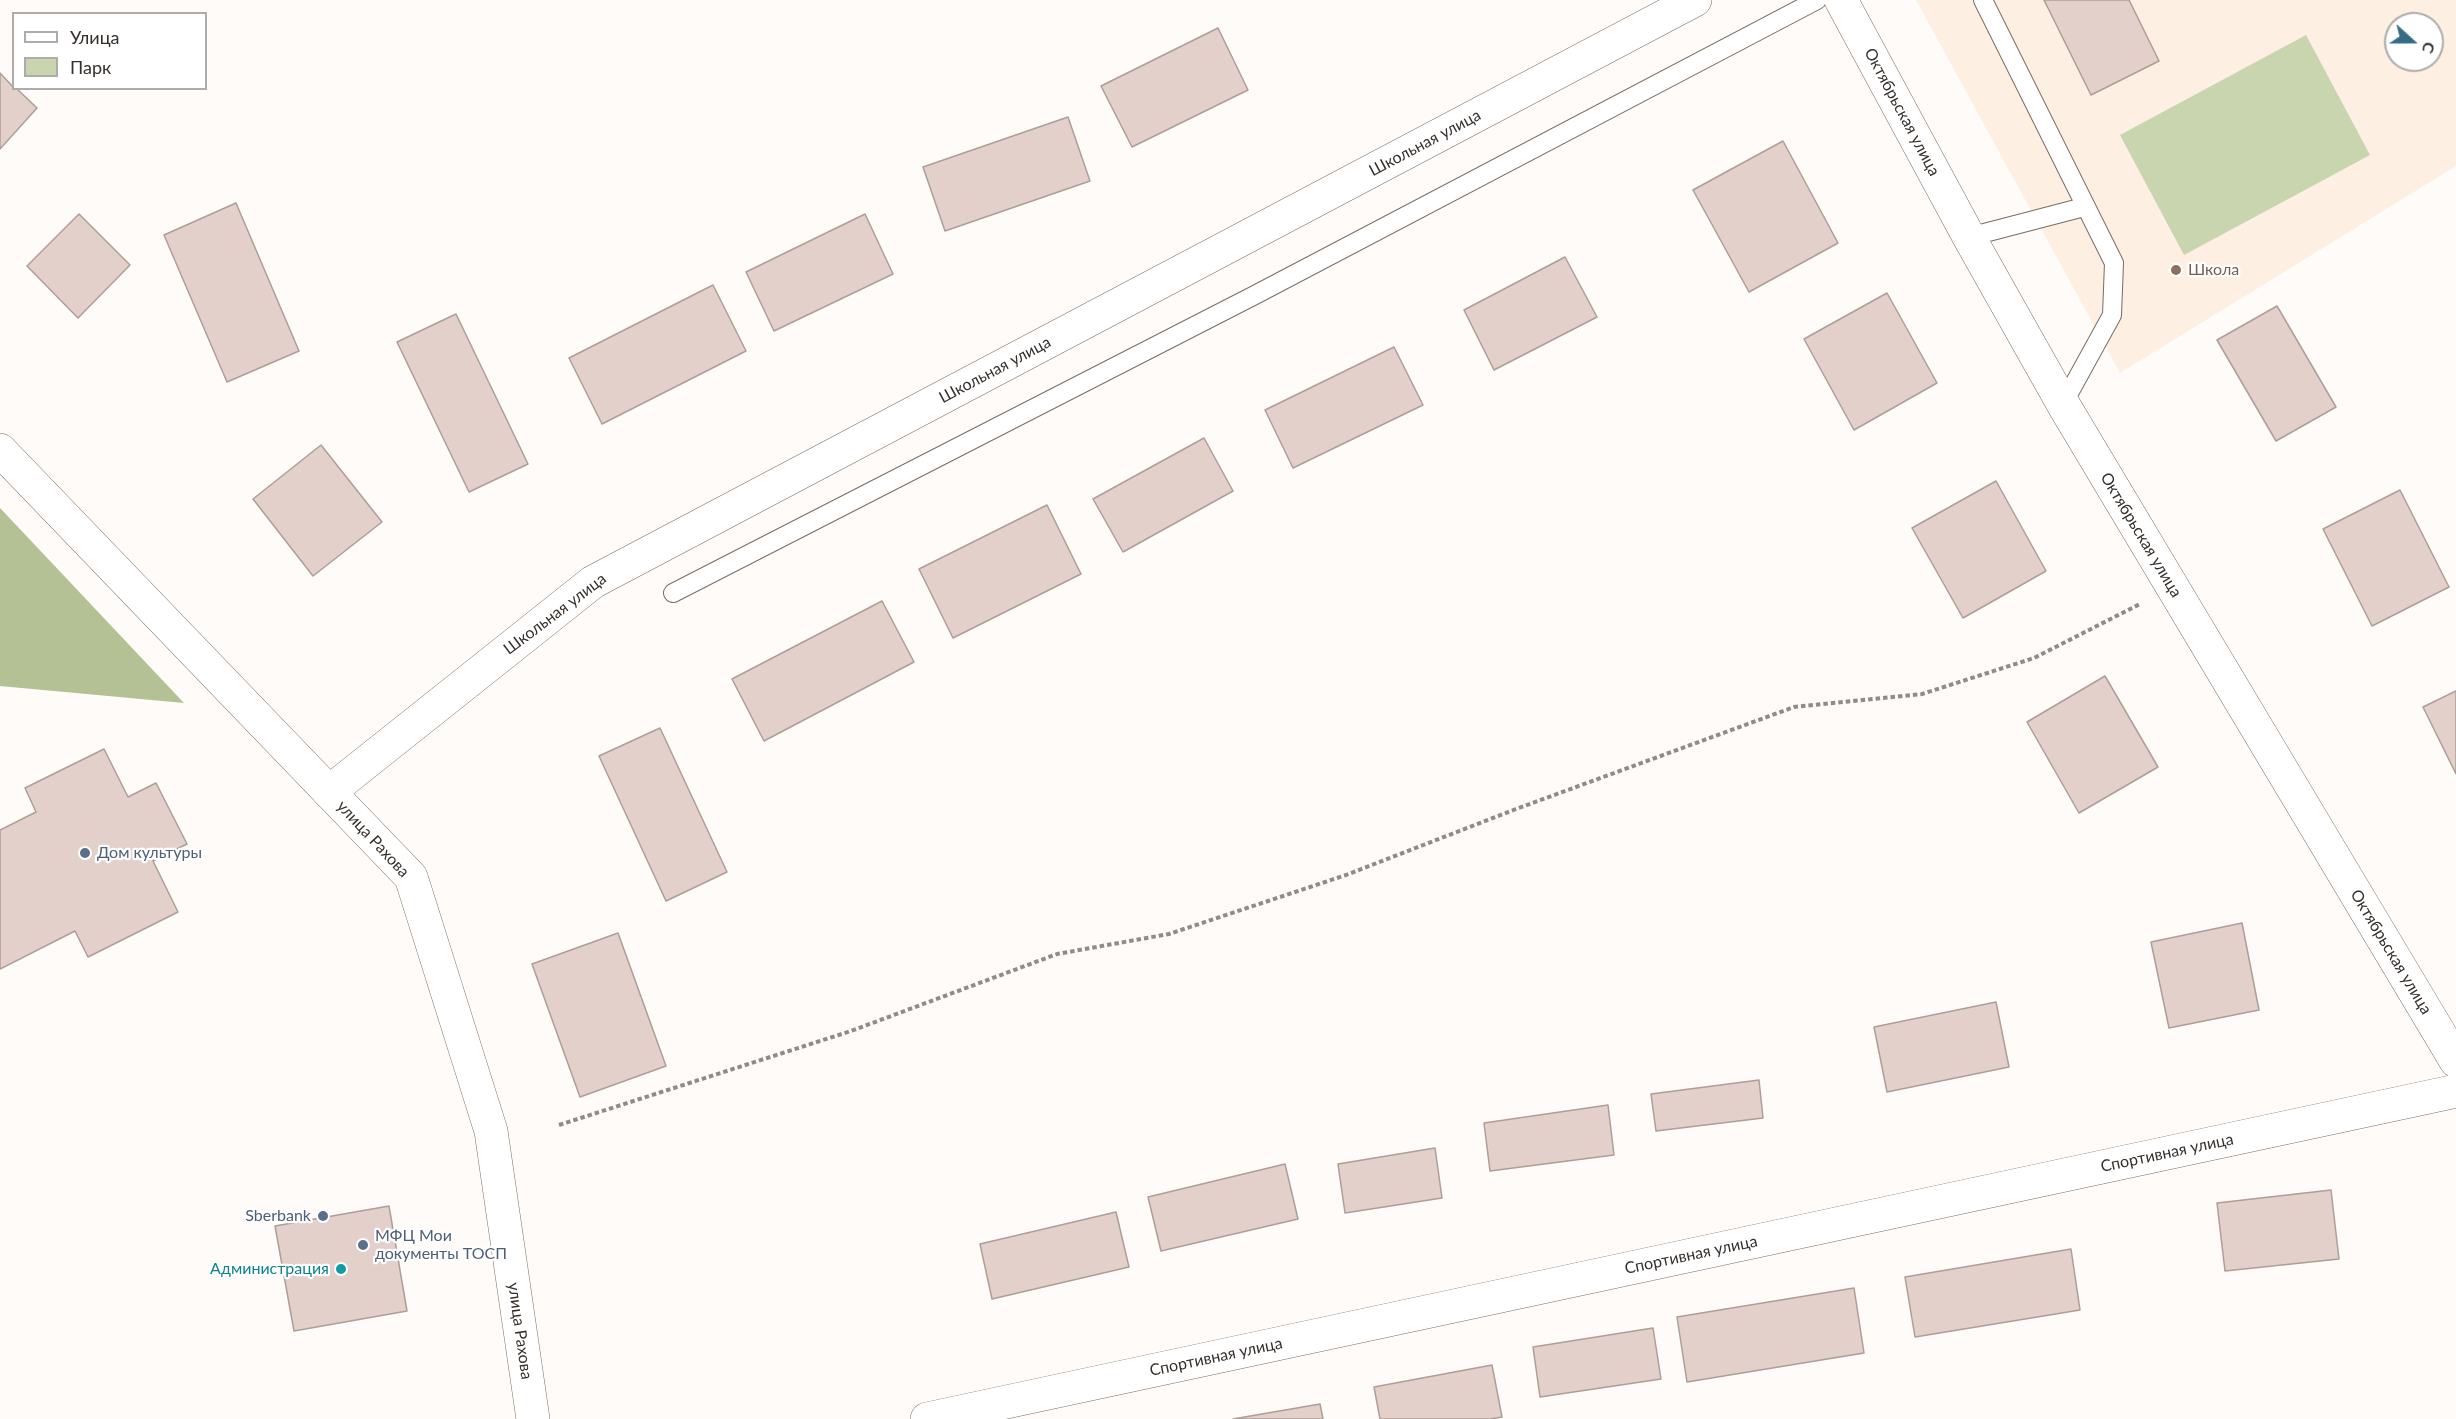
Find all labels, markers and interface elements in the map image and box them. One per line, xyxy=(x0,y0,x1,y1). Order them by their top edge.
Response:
legend xyxy=(12,12,207,90)
north arrow xyxy=(2384,12,2444,72)
text: Улица xyxy=(70,26,120,48)
text: С xyxy=(2419,40,2440,56)
street label: Октябрьская улица xyxy=(1860,45,1944,179)
text: Парк xyxy=(70,56,111,78)
street label: Школьная улица xyxy=(1366,106,1484,180)
place label: Школа xyxy=(2188,260,2239,280)
marker: Школа xyxy=(2169,263,2183,277)
street label: Школьная улица xyxy=(936,333,1054,407)
street label: Октябрьская улица xyxy=(2096,469,2186,601)
street label: Школьная улица xyxy=(500,569,610,659)
street label: улица Рахова xyxy=(333,797,413,881)
place label: Дом культуры xyxy=(97,843,202,863)
marker: Дом культуры xyxy=(78,846,92,860)
street label: Октябрьская улица xyxy=(2346,886,2436,1018)
street label: Спортивная улица xyxy=(2099,1130,2235,1176)
place label: Sberbank xyxy=(245,1206,311,1226)
marker: Sberbank xyxy=(316,1209,330,1223)
place label: МФЦ Мои документы ТОСП xyxy=(375,1226,507,1264)
street label: Спортивная улица xyxy=(1623,1232,1759,1278)
marker: МФЦ Мои документы ТОСП xyxy=(356,1238,370,1252)
place label: Администрация xyxy=(210,1259,329,1279)
marker: Администрация xyxy=(334,1262,348,1276)
street label: улица Рахова xyxy=(504,1281,536,1381)
street label: Спортивная улица xyxy=(1148,1334,1284,1380)

